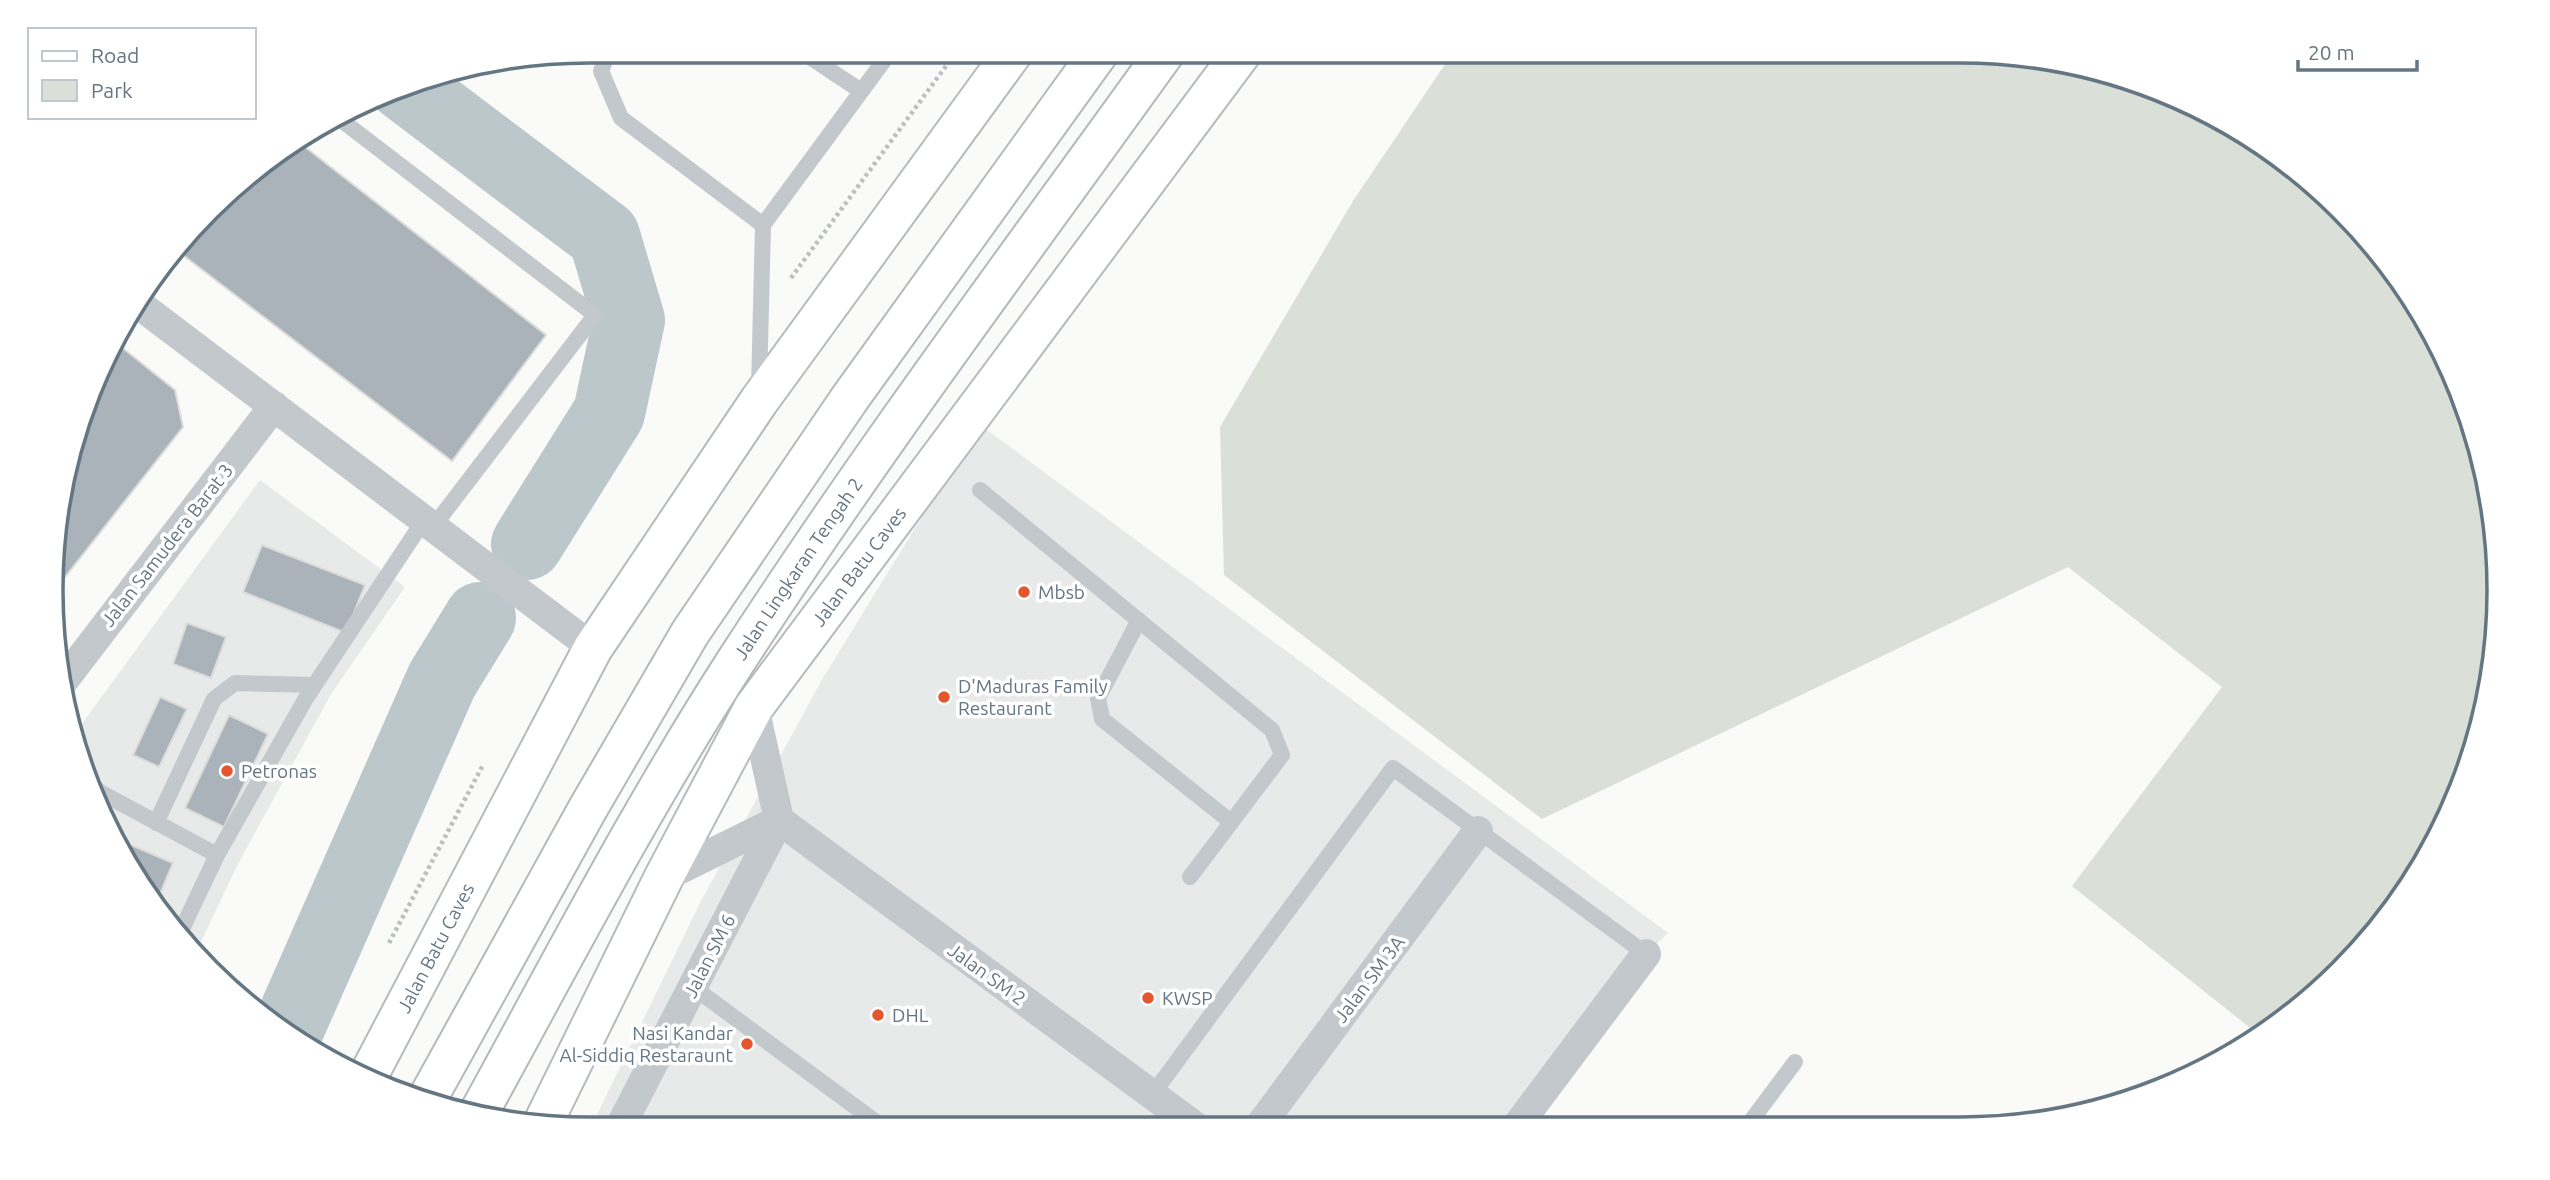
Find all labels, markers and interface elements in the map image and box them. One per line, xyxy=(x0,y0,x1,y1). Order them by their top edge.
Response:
legend xyxy=(28,28,256,119)
scale bar xyxy=(2298,28,2417,72)
text: 20 m xyxy=(2308,40,2355,64)
text: Road xyxy=(91,43,139,67)
text: Park xyxy=(91,78,133,102)
street label: Jalan Samudera Barat 3 xyxy=(97,459,237,631)
street label: Jalan Lingkaran Tengah 2 xyxy=(729,473,867,664)
street label: Jalan Batu Caves xyxy=(807,503,910,630)
place label: Mbsb xyxy=(1038,581,1085,603)
marker: Mbsb xyxy=(1016,584,1032,600)
place label: D'Maduras Family Restaurant xyxy=(958,675,1108,719)
marker: D'Maduras Family Restaurant xyxy=(936,689,952,705)
place label: Petronas xyxy=(241,760,317,782)
marker: Petronas xyxy=(219,763,235,779)
street label: Jalan Batu Caves xyxy=(392,879,478,1016)
street label: Jalan SM 6 xyxy=(679,911,739,1001)
street label: Jalan SM 3A xyxy=(1329,931,1409,1027)
street label: Jalan SM 2 xyxy=(944,938,1030,1010)
place label: KWSP xyxy=(1162,987,1213,1009)
marker: KWSP xyxy=(1140,990,1156,1006)
place label: DHL xyxy=(892,1004,929,1026)
marker: DHL xyxy=(870,1007,886,1023)
place label: Nasi Kandar Al-Siddiq Restaraunt xyxy=(559,1022,734,1066)
marker: Nasi Kandar Al-Siddiq Restaraunt xyxy=(739,1036,755,1052)

